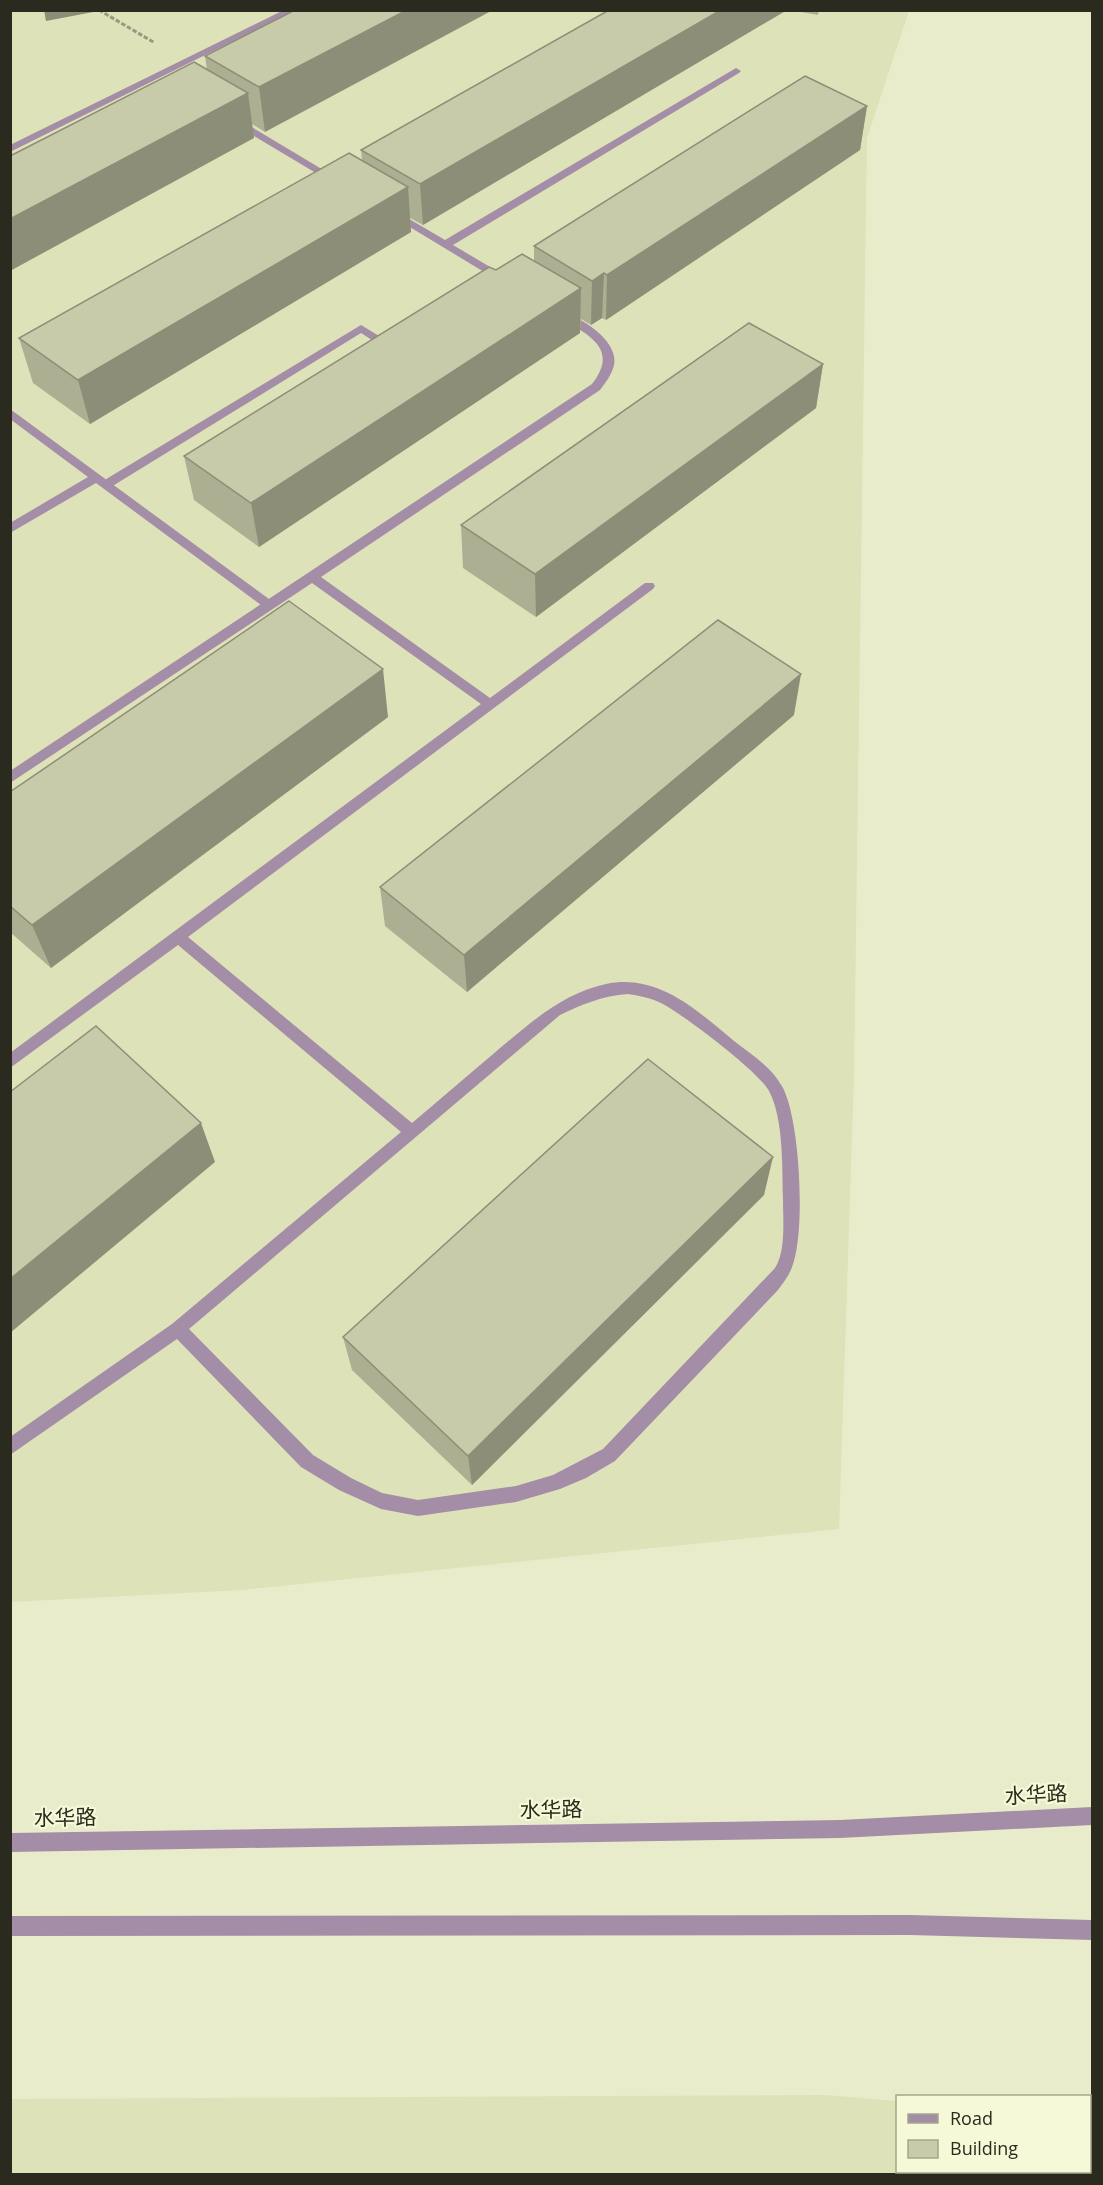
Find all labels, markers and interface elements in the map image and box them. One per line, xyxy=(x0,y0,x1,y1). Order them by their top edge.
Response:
street label: 水华路 xyxy=(1004,1778,1068,1810)
street label: 水华路 xyxy=(519,1794,583,1824)
street label: 水华路 xyxy=(33,1802,97,1832)
legend xyxy=(896,2095,1091,2173)
text: Road xyxy=(950,2106,993,2130)
text: Building xyxy=(950,2136,1018,2160)

